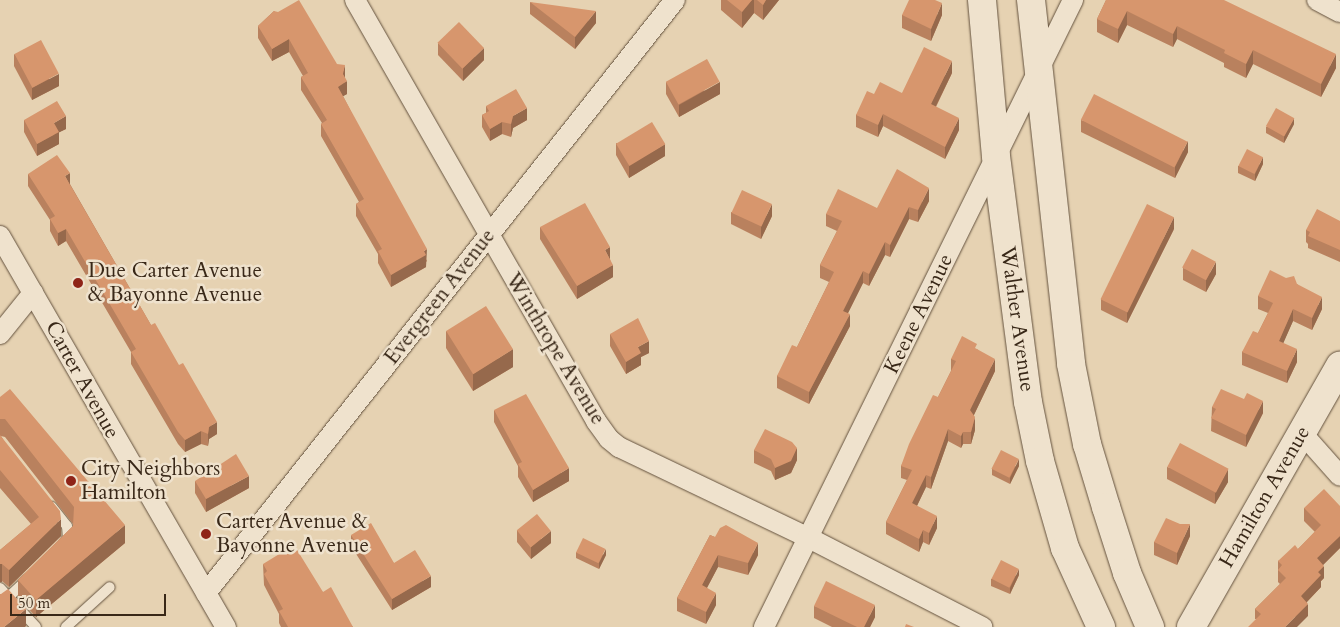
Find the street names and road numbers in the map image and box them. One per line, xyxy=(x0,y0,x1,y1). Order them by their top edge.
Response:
street label: Evergreen Avenue xyxy=(379,224,501,370)
street label: Walther Avenue xyxy=(994,245,1040,393)
street label: Keene Avenue xyxy=(879,250,959,378)
street label: Winthrope Avenue xyxy=(500,269,610,429)
street label: Carter Avenue xyxy=(39,317,125,443)
street label: Hamilton Avenue xyxy=(1214,422,1316,572)

